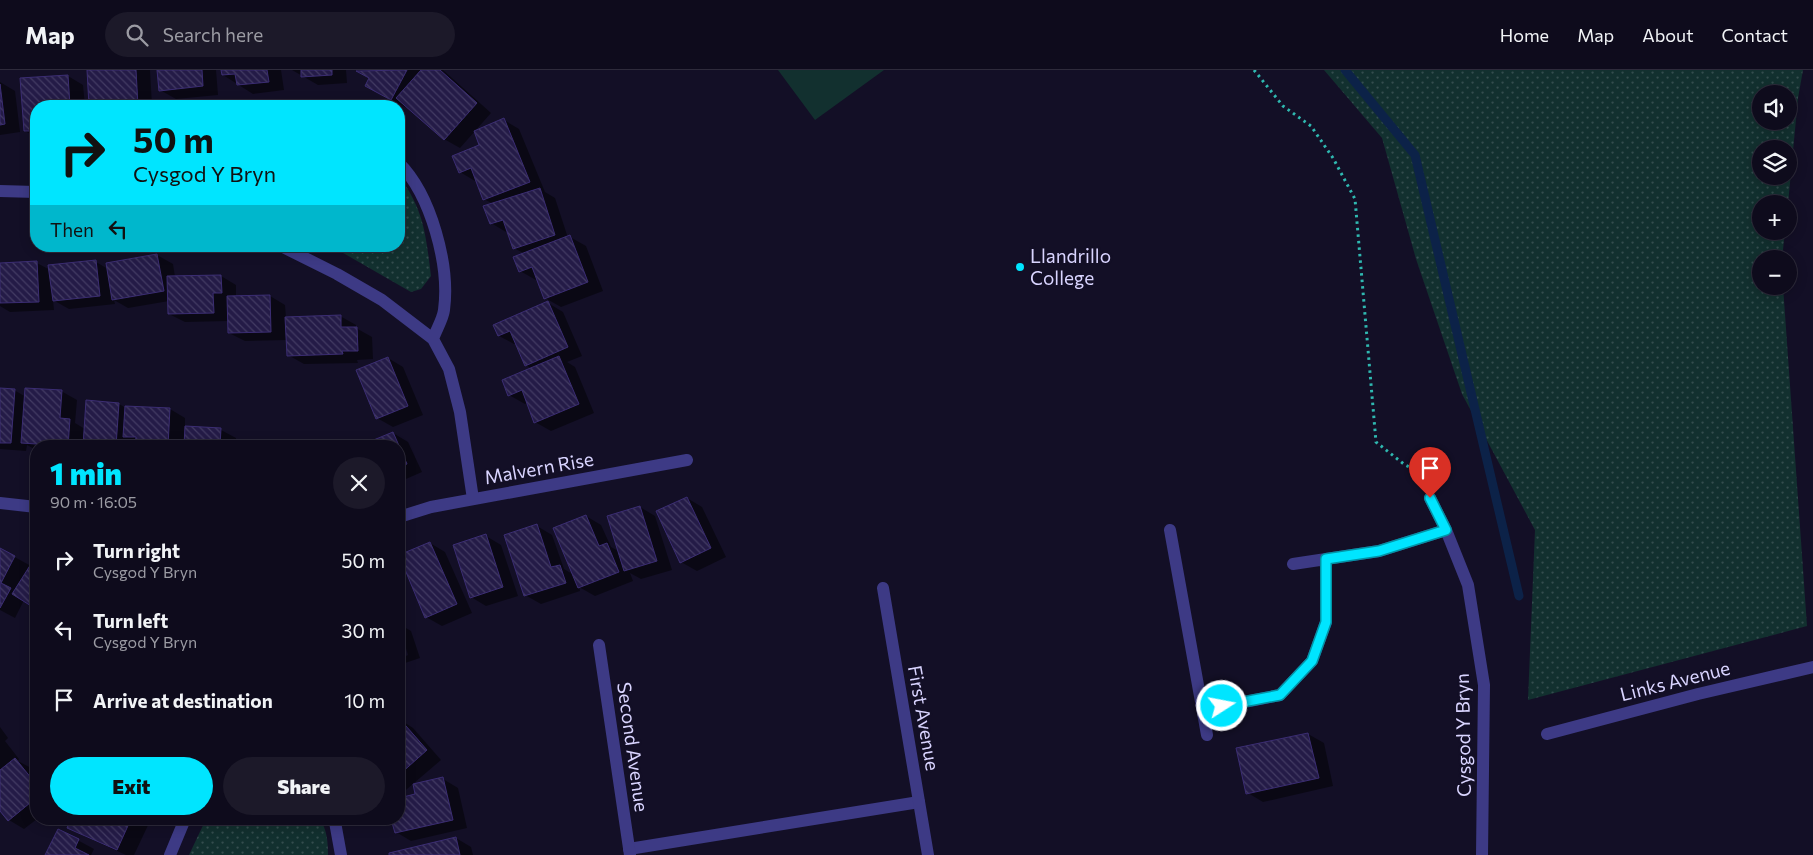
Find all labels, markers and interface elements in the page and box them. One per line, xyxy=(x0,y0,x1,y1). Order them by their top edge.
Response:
search box xyxy=(105,12,455,57)
text: Map xyxy=(25,20,75,49)
icon: search xyxy=(123,21,151,49)
text: Search here xyxy=(163,23,263,46)
text: Home xyxy=(1500,24,1549,46)
text: Map xyxy=(1577,24,1614,46)
text: About xyxy=(1642,24,1694,46)
text: Contact xyxy=(1722,24,1788,46)
map controls xyxy=(1752,85,1797,295)
button: sound xyxy=(1752,85,1797,130)
text: 50 m xyxy=(133,117,214,160)
icon: right xyxy=(50,120,115,185)
button: layers xyxy=(1752,140,1797,185)
text: Cysgod Y Bryn xyxy=(133,160,276,187)
button: + xyxy=(1752,195,1797,240)
icon: left xyxy=(104,215,132,243)
text: Then xyxy=(50,218,94,241)
place label: Llandrillo College xyxy=(1030,244,1111,289)
button: − xyxy=(1752,250,1797,295)
marker: Llandrillo College xyxy=(1014,261,1026,273)
street label: Malvern Rise xyxy=(482,447,595,488)
pin xyxy=(1409,447,1451,498)
text: 1 min xyxy=(50,454,122,491)
icon: arrive xyxy=(1416,454,1444,482)
button: close xyxy=(333,457,385,509)
text: 90 m · 16:05 xyxy=(50,492,137,511)
text: Turn right xyxy=(93,539,180,562)
icon: right xyxy=(50,546,78,574)
text: 50 m xyxy=(341,549,385,572)
text: Cysgod Y Bryn xyxy=(93,562,197,581)
text: Turn left xyxy=(93,609,168,632)
icon: left xyxy=(50,616,78,644)
text: 30 m xyxy=(342,619,385,642)
text: Cysgod Y Bryn xyxy=(93,632,197,651)
street label: Links Avenue xyxy=(1617,656,1732,705)
street label: First Avenue xyxy=(904,664,945,772)
street label: Cysgod Y Bryn xyxy=(1450,673,1475,797)
position arrow xyxy=(1195,679,1247,731)
street label: Second Avenue xyxy=(613,681,654,813)
icon: arrive xyxy=(50,686,78,714)
text: Arrive at destination xyxy=(93,689,273,712)
text: 10 m xyxy=(344,689,385,712)
button: Exit xyxy=(50,757,213,815)
button: Share xyxy=(223,757,385,815)

